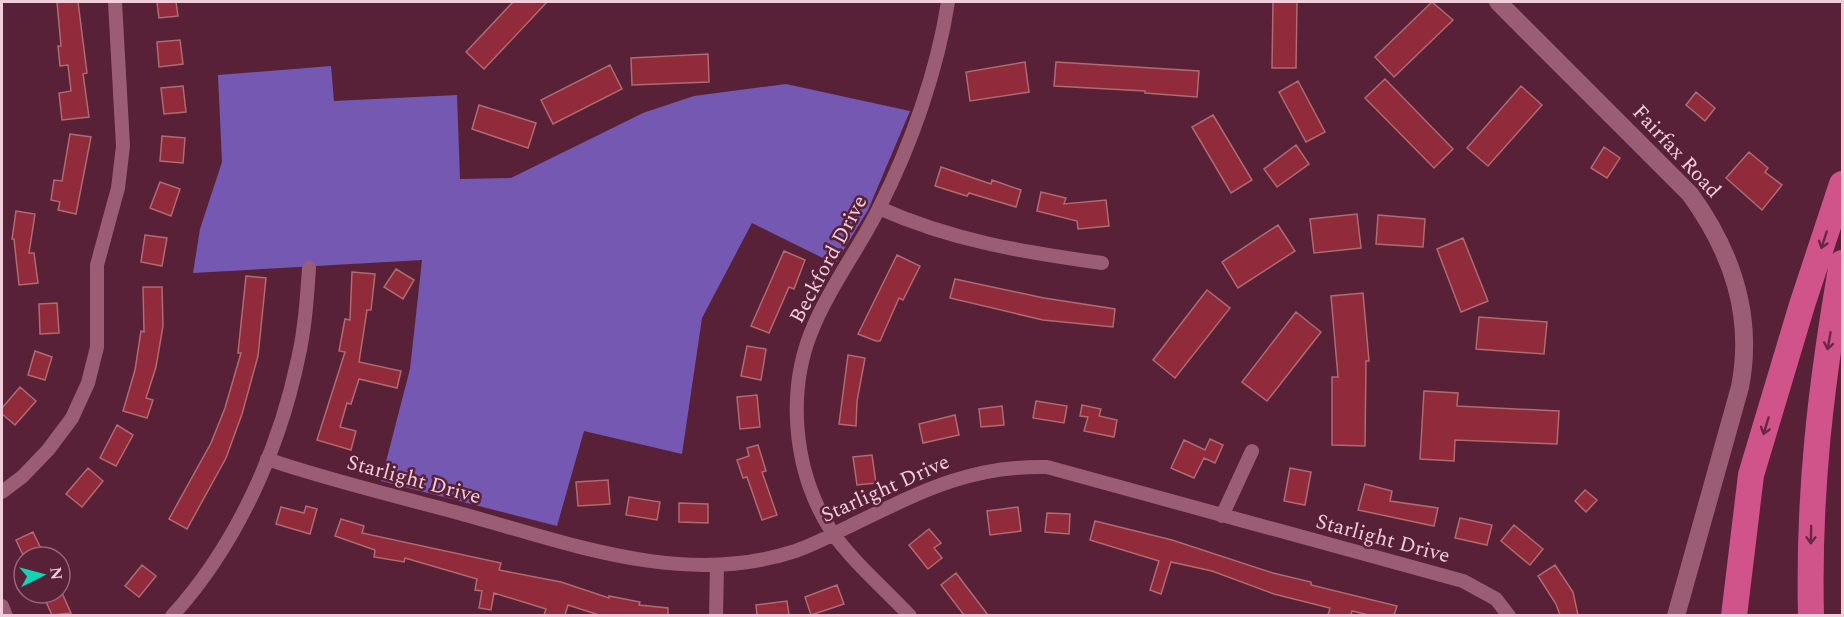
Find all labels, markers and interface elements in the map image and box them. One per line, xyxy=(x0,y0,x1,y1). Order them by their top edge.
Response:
street label: Fairfax Road xyxy=(1624,98,1728,206)
street label: Beckford Drive xyxy=(782,190,876,329)
one-way arrow xyxy=(1818,230,1829,249)
one-way arrow xyxy=(1823,331,1834,350)
one-way arrow xyxy=(1760,416,1771,435)
street label: Starlight Drive xyxy=(816,446,955,532)
street label: Starlight Drive xyxy=(343,447,484,513)
street label: Starlight Drive xyxy=(1312,506,1453,572)
one-way arrow xyxy=(1805,524,1816,544)
north arrow xyxy=(12,545,72,605)
text: N xyxy=(43,566,69,581)

